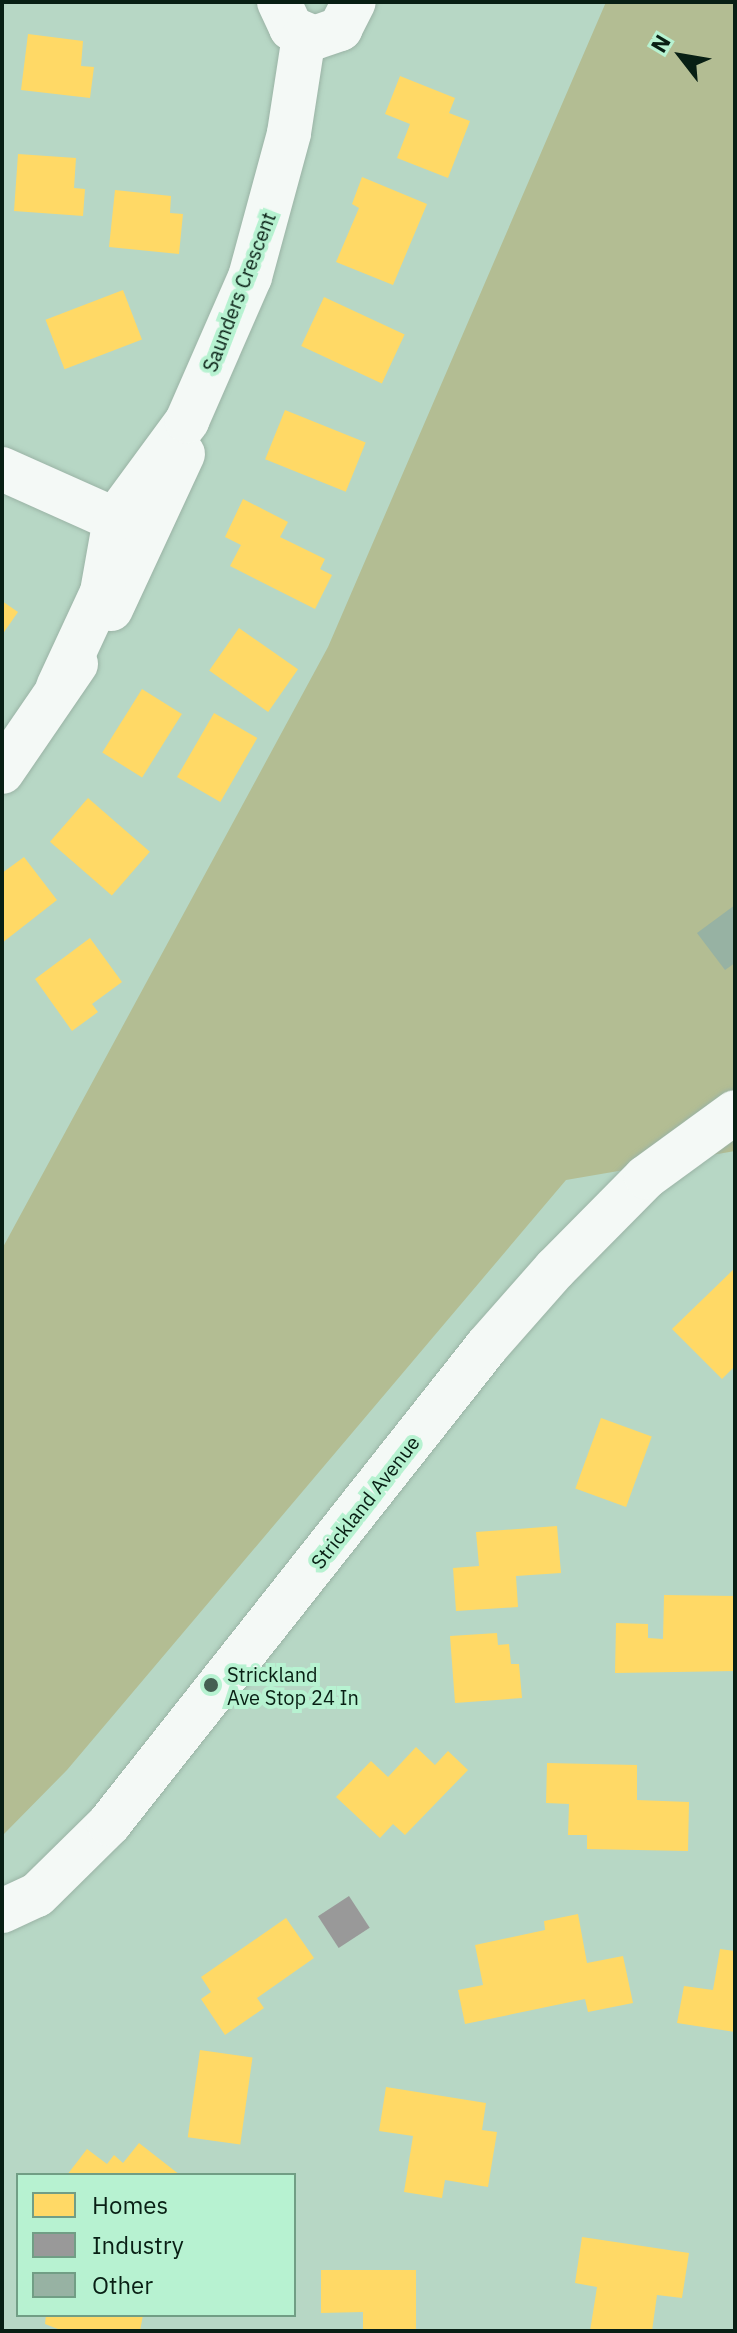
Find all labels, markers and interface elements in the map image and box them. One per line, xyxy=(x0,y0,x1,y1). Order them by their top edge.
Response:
north arrow xyxy=(641,16,721,96)
text: N xyxy=(643,29,677,58)
street label: Saunders Crescent xyxy=(198,209,280,375)
street label: Strickland Avenue xyxy=(306,1431,424,1573)
place label: Strickland Ave Stop 24 In xyxy=(227,1662,359,1709)
marker: Strickland Ave Stop 24 In xyxy=(202,1676,220,1694)
legend xyxy=(16,2173,296,2317)
text: Homes xyxy=(92,2189,168,2221)
text: Industry xyxy=(92,2229,184,2261)
text: Other xyxy=(92,2269,153,2301)

